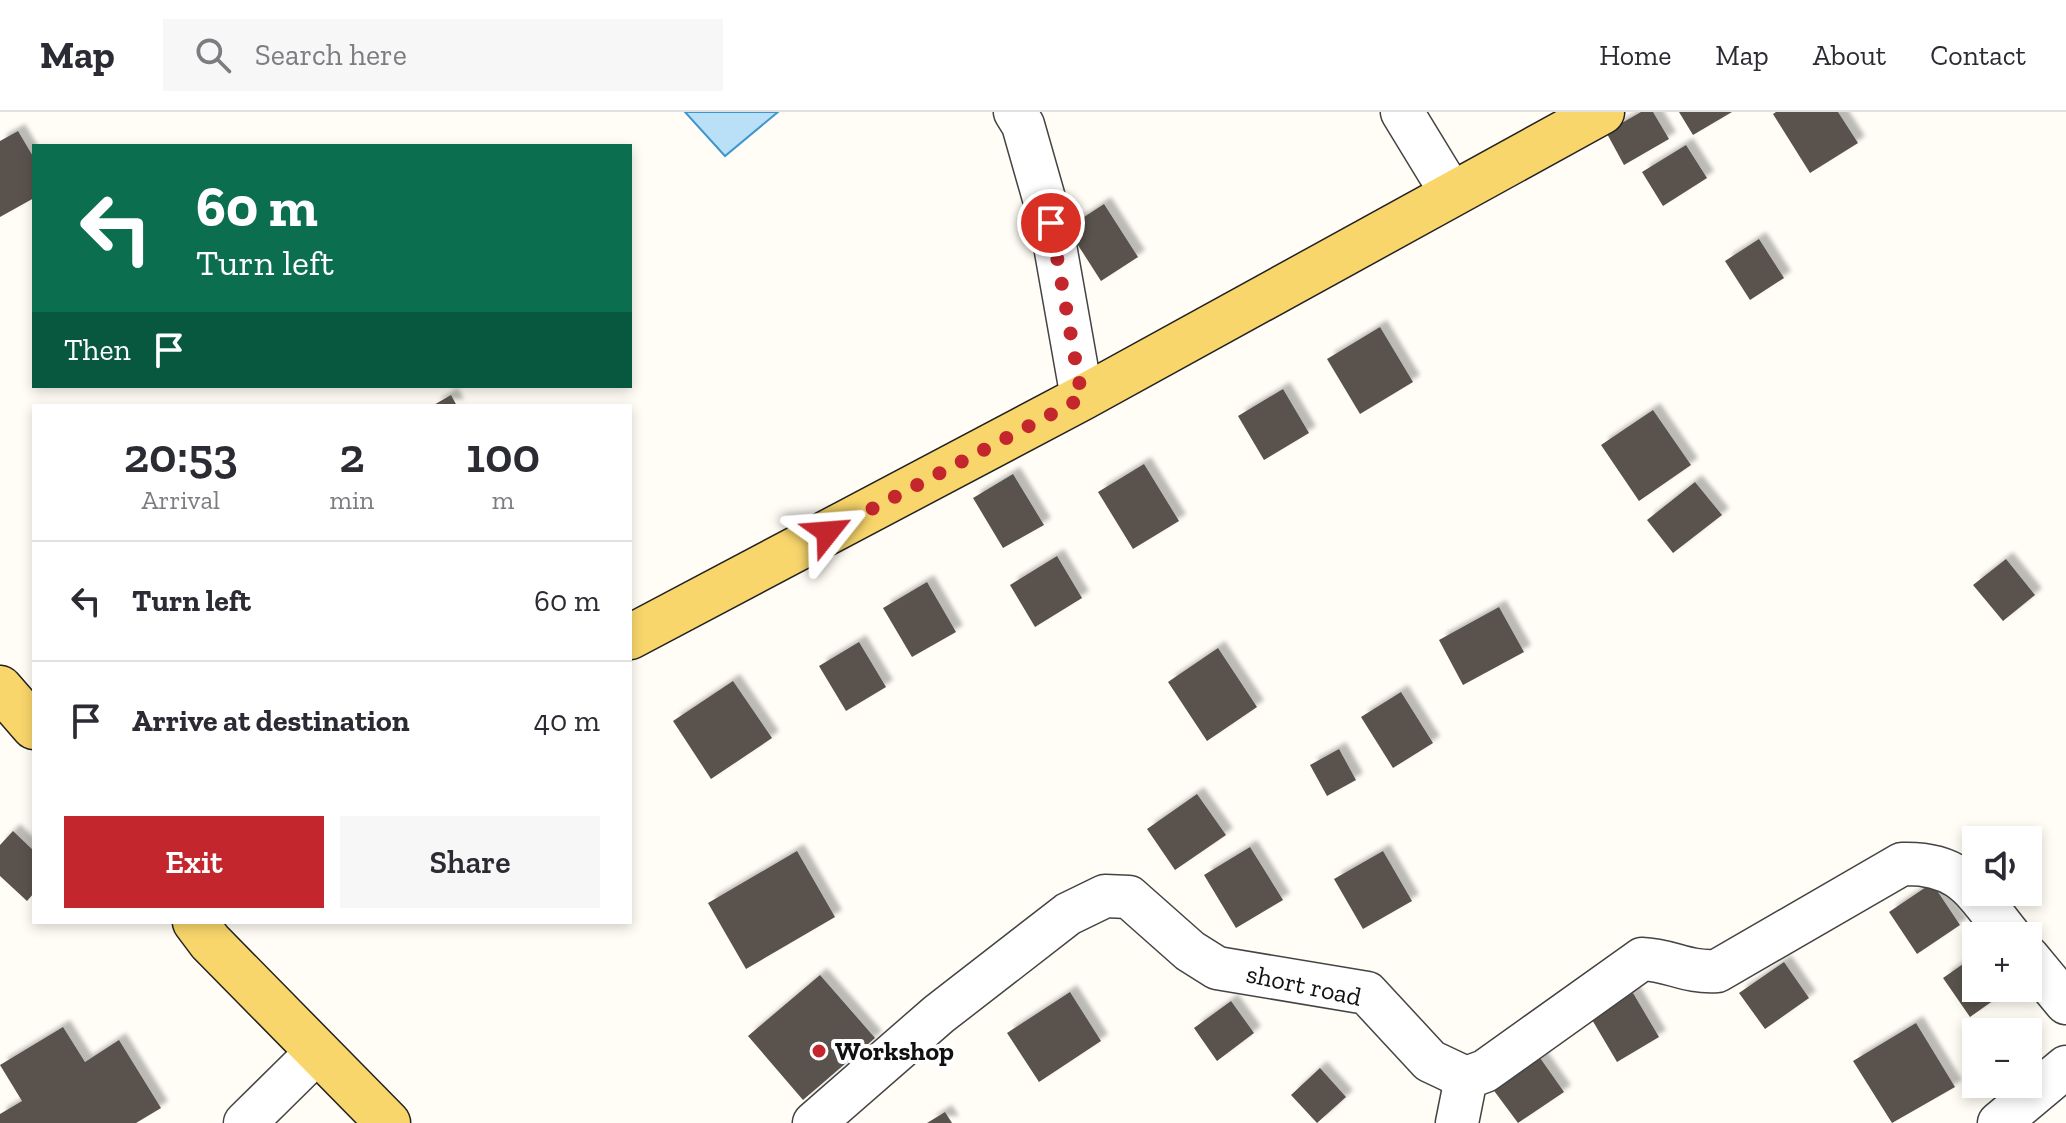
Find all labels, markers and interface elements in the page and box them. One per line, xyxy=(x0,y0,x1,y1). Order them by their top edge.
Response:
search box xyxy=(163,19,723,91)
text: Map xyxy=(40,32,115,78)
icon: search xyxy=(191,33,235,77)
text: Search here xyxy=(255,37,407,73)
text: Home xyxy=(1599,39,1671,72)
text: Map xyxy=(1715,39,1769,72)
text: About xyxy=(1813,39,1886,72)
text: Contact xyxy=(1930,39,2026,72)
text: 60 m xyxy=(196,173,318,240)
icon: left xyxy=(64,176,168,280)
pin xyxy=(1017,189,1085,257)
icon: arrive xyxy=(1029,201,1073,245)
text: Turn left xyxy=(196,241,334,284)
icon: arrive xyxy=(147,328,191,372)
text: Then xyxy=(64,332,131,368)
text: 20:53 xyxy=(124,427,238,484)
text: 2 xyxy=(339,427,365,484)
text: 100 xyxy=(466,427,540,484)
text: Arrival xyxy=(142,484,220,516)
text: min xyxy=(330,484,374,516)
text: m xyxy=(492,484,514,516)
position arrow xyxy=(786,490,870,574)
icon: left xyxy=(64,579,108,623)
text: Turn left xyxy=(132,583,251,619)
text: 60 m xyxy=(534,583,600,619)
icon: arrive xyxy=(64,699,108,743)
text: Arrive at destination xyxy=(132,703,409,739)
text: 40 m xyxy=(534,703,600,739)
button: Exit xyxy=(64,816,324,908)
button: Share xyxy=(340,816,600,908)
map controls xyxy=(1962,826,2042,1098)
button: sound xyxy=(1962,826,2042,906)
button: + xyxy=(1962,922,2042,1002)
street label: short road xyxy=(1244,957,1364,1013)
button: − xyxy=(1962,1018,2042,1098)
place label: Workshop xyxy=(835,1035,954,1067)
marker: Workshop xyxy=(810,1042,828,1060)

